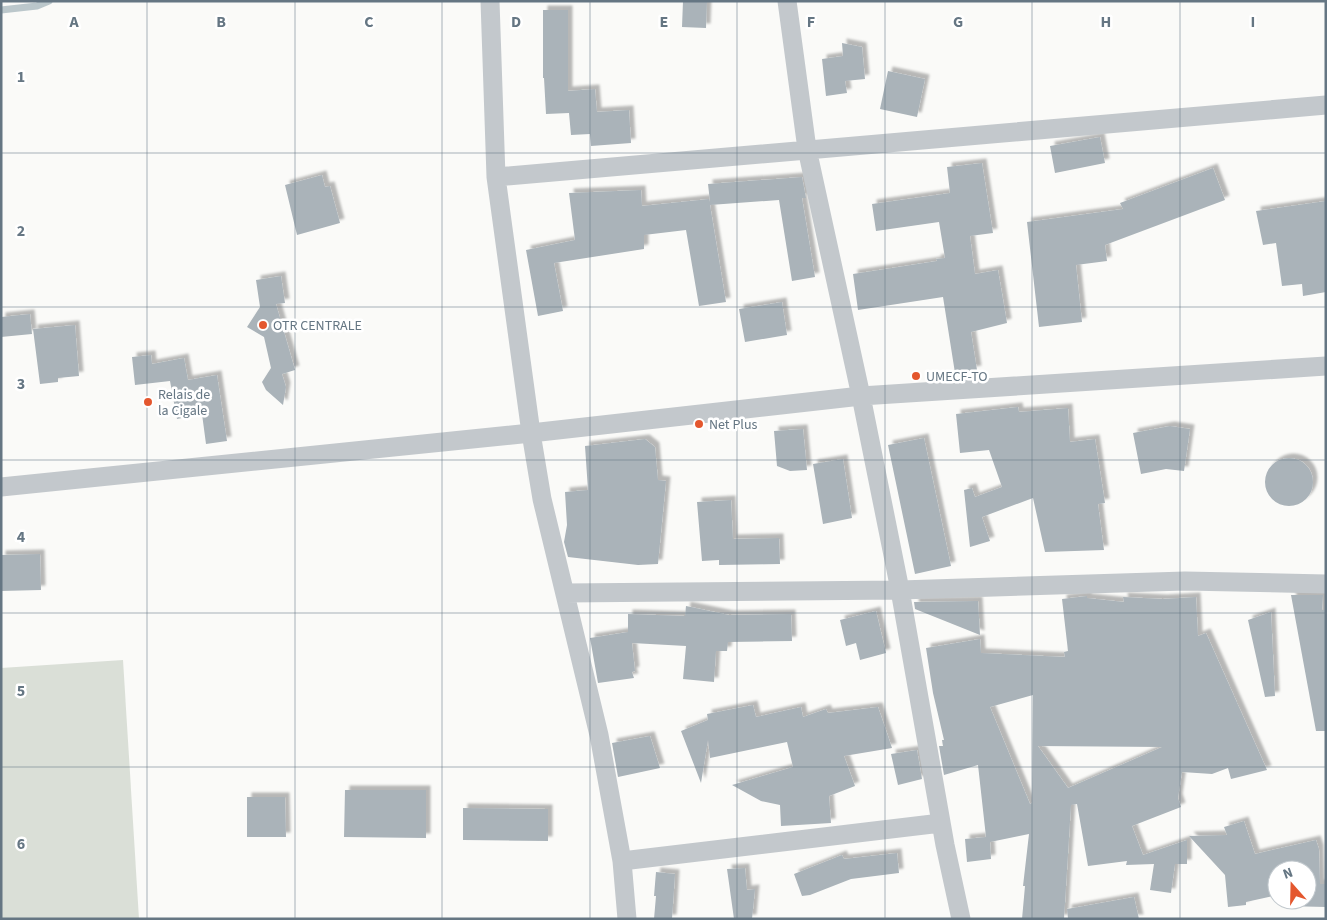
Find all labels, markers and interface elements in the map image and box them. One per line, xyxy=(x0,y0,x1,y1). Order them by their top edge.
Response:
text: A xyxy=(68,11,79,33)
text: B xyxy=(216,11,226,33)
text: C xyxy=(364,11,374,33)
text: D xyxy=(511,11,521,33)
text: E xyxy=(660,11,668,33)
text: F xyxy=(807,11,815,33)
text: G xyxy=(953,11,963,33)
text: H xyxy=(1101,11,1111,33)
text: I xyxy=(1251,11,1255,33)
text: 1 xyxy=(17,66,25,88)
text: 2 xyxy=(17,220,25,242)
place label: OTR CENTRALE xyxy=(273,316,362,336)
marker: OTR CENTRALE xyxy=(257,319,269,331)
place label: UMECF-TO xyxy=(926,367,988,387)
marker: UMECF-TO xyxy=(910,370,922,382)
text: 3 xyxy=(17,373,25,395)
place label: Relais de la Cigale xyxy=(158,385,210,421)
marker: Relais de la Cigale xyxy=(142,396,154,408)
place label: Net Plus xyxy=(709,415,758,435)
marker: Net Plus xyxy=(693,418,705,430)
text: 4 xyxy=(17,526,26,548)
text: 5 xyxy=(17,680,25,702)
text: 6 xyxy=(17,833,25,855)
north arrow xyxy=(1267,860,1317,910)
text: N xyxy=(1280,863,1296,885)

